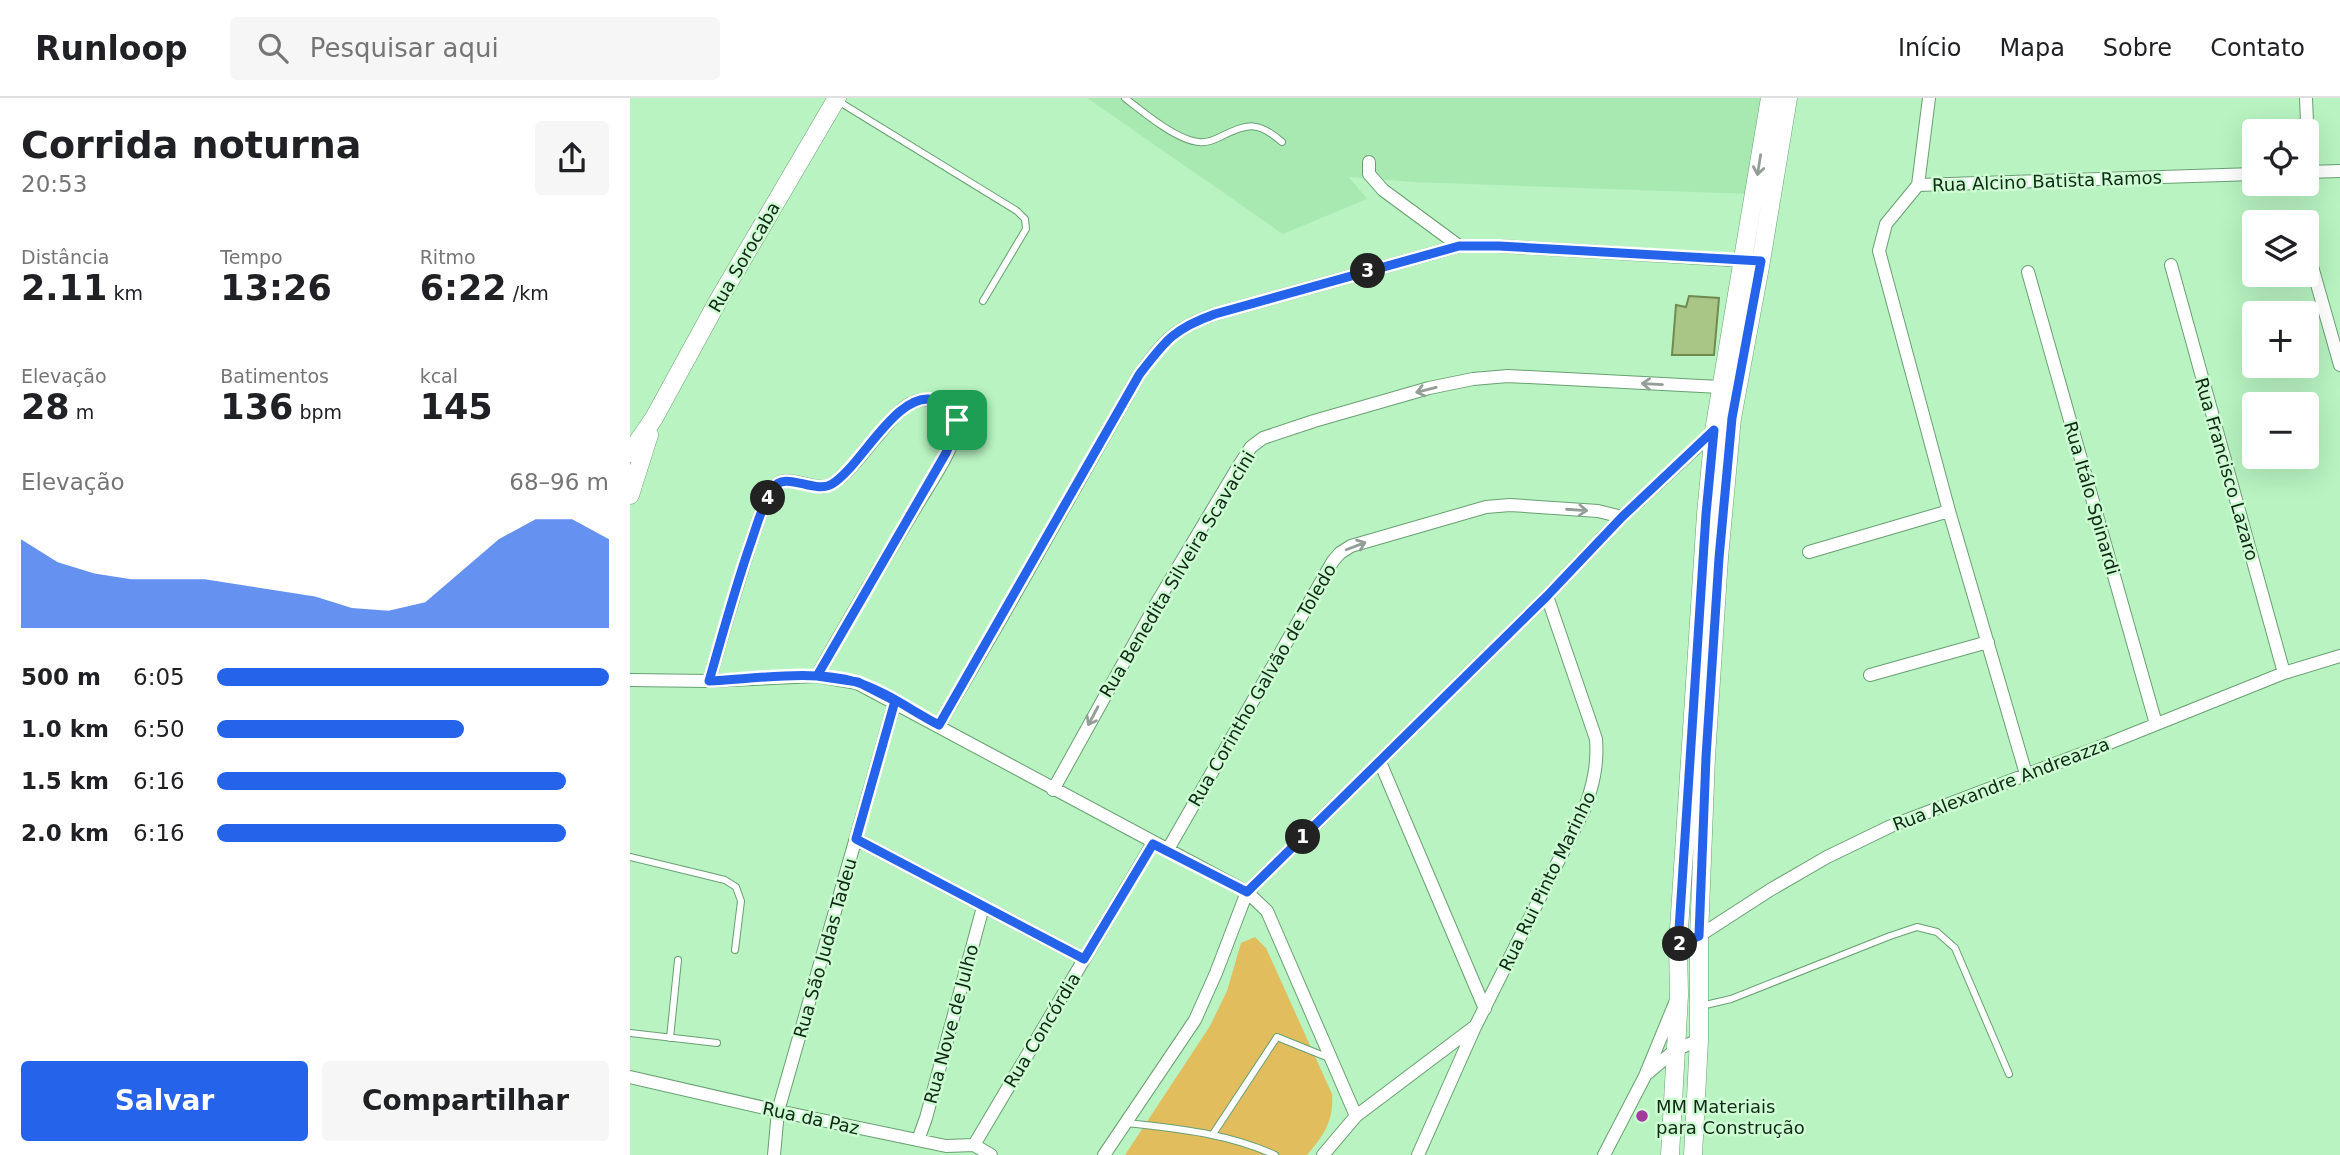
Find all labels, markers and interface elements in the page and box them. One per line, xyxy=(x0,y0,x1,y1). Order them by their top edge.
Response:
search box xyxy=(230,17,720,80)
text: Runloop xyxy=(35,29,188,68)
icon: search xyxy=(254,29,292,67)
text: Pesquisar aqui xyxy=(310,33,499,63)
text: Início xyxy=(1898,34,1962,62)
text: Mapa xyxy=(2000,34,2065,62)
text: Sobre xyxy=(2103,34,2172,62)
text: Contato xyxy=(2210,34,2305,62)
map controls xyxy=(2242,119,2319,469)
button: locate xyxy=(2242,119,2319,196)
button: share xyxy=(535,121,609,195)
text: Corrida noturna xyxy=(21,123,361,167)
one-way arrow xyxy=(1752,153,1765,176)
street label: Rua Alcino Batista Ramos xyxy=(1932,166,2162,196)
text: 20:53 xyxy=(21,171,87,197)
street label: Rua Sorocaba xyxy=(704,198,784,316)
button: layers xyxy=(2242,210,2319,287)
text: Distância xyxy=(21,246,109,268)
text: Tempo xyxy=(220,246,283,268)
text: Ritmo xyxy=(420,246,476,268)
pin: 3 xyxy=(1350,254,1386,288)
text: 3 xyxy=(1361,259,1374,281)
text: 2.11 xyxy=(21,268,107,308)
text: 13:26 xyxy=(220,268,332,308)
text: 6:22 xyxy=(420,268,507,308)
text: km xyxy=(107,282,143,304)
text: /km xyxy=(507,282,549,304)
button: + xyxy=(2242,301,2319,378)
text: Elevação xyxy=(21,365,107,387)
text: Batimentos xyxy=(220,365,329,387)
text: kcal xyxy=(420,365,458,387)
street label: Rua Francisco Lazaro xyxy=(2191,375,2263,563)
one-way arrow xyxy=(1641,377,1664,390)
one-way arrow xyxy=(1415,384,1437,397)
text: 28 xyxy=(21,387,70,427)
text: 136 xyxy=(220,387,293,427)
text: 145 xyxy=(420,387,493,427)
pin xyxy=(927,390,987,450)
button: − xyxy=(2242,392,2319,469)
text: m xyxy=(70,401,94,423)
text: bpm xyxy=(293,401,342,423)
icon: arrive xyxy=(938,401,976,439)
street label: Rua Itálo Spinardi xyxy=(2060,419,2124,577)
street label: Rua Benedita Silveira Scavacini xyxy=(1095,447,1259,701)
text: Elevação xyxy=(21,469,125,495)
text: 68–96 m xyxy=(509,469,609,495)
pin: 4 xyxy=(750,480,786,516)
text: 4 xyxy=(761,486,774,508)
one-way arrow xyxy=(1566,504,1588,517)
one-way arrow xyxy=(1345,539,1366,551)
street label: Rua Corintho Galvão de Toledo xyxy=(1184,560,1340,810)
text: 500 m xyxy=(21,664,101,690)
text: 6:05 xyxy=(133,664,185,690)
one-way arrow xyxy=(1086,705,1099,726)
text: 1.0 km xyxy=(21,716,109,742)
text: 6:50 xyxy=(133,716,185,742)
street label: Rua Alexandre Andreazza xyxy=(1890,733,2112,835)
text: 1.5 km xyxy=(21,768,109,794)
text: 6:16 xyxy=(133,768,185,794)
street label: Rua Rui Pinto Marinho xyxy=(1494,788,1600,974)
text: 2.0 km xyxy=(21,820,109,846)
text: 6:16 xyxy=(133,820,185,846)
pin: 1 xyxy=(1286,820,1320,854)
text: 1 xyxy=(1296,825,1309,847)
street label: Rua São Judas Tadeu xyxy=(789,856,861,1040)
pin: 2 xyxy=(1662,926,1698,962)
text: 2 xyxy=(1673,932,1686,954)
street label: Rua Nove de Julho xyxy=(920,942,982,1106)
street label: Rua Concórdia xyxy=(999,969,1085,1091)
button: Salvar xyxy=(21,1061,308,1141)
button: Compartilhar xyxy=(322,1061,609,1141)
place label: MM Materiais para Construção xyxy=(1656,1096,1805,1138)
street label: Rua da Paz xyxy=(761,1097,861,1139)
marker: MM Materiais para Construção xyxy=(1634,1108,1650,1124)

